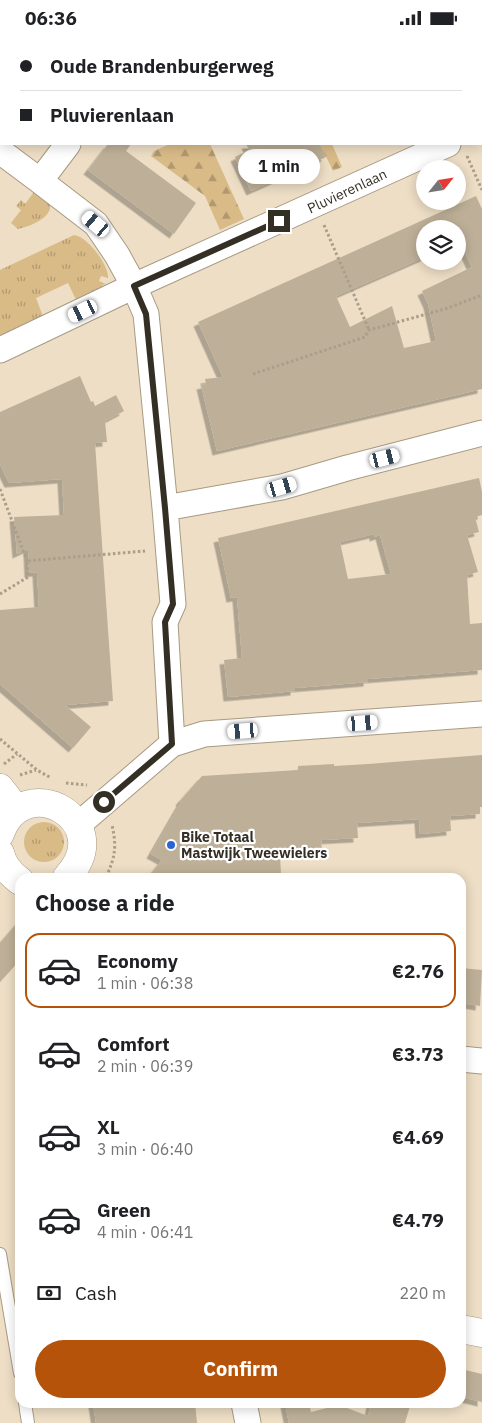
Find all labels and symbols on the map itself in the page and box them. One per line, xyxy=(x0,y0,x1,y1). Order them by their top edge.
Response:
callout: 1 min xyxy=(238,149,320,183)
north arrow xyxy=(416,160,466,210)
street label: Pluvierenlaan xyxy=(304,165,390,217)
car xyxy=(79,209,112,239)
route end xyxy=(268,210,290,232)
car xyxy=(66,298,99,324)
car xyxy=(368,447,401,469)
car xyxy=(265,476,298,498)
car xyxy=(347,714,378,732)
car xyxy=(227,722,258,740)
route start xyxy=(93,791,115,813)
place label: Bike Totaal Mastwijk Tweewielers xyxy=(181,828,327,862)
marker: Bike Totaal Mastwijk Tweewielers xyxy=(165,839,177,851)

